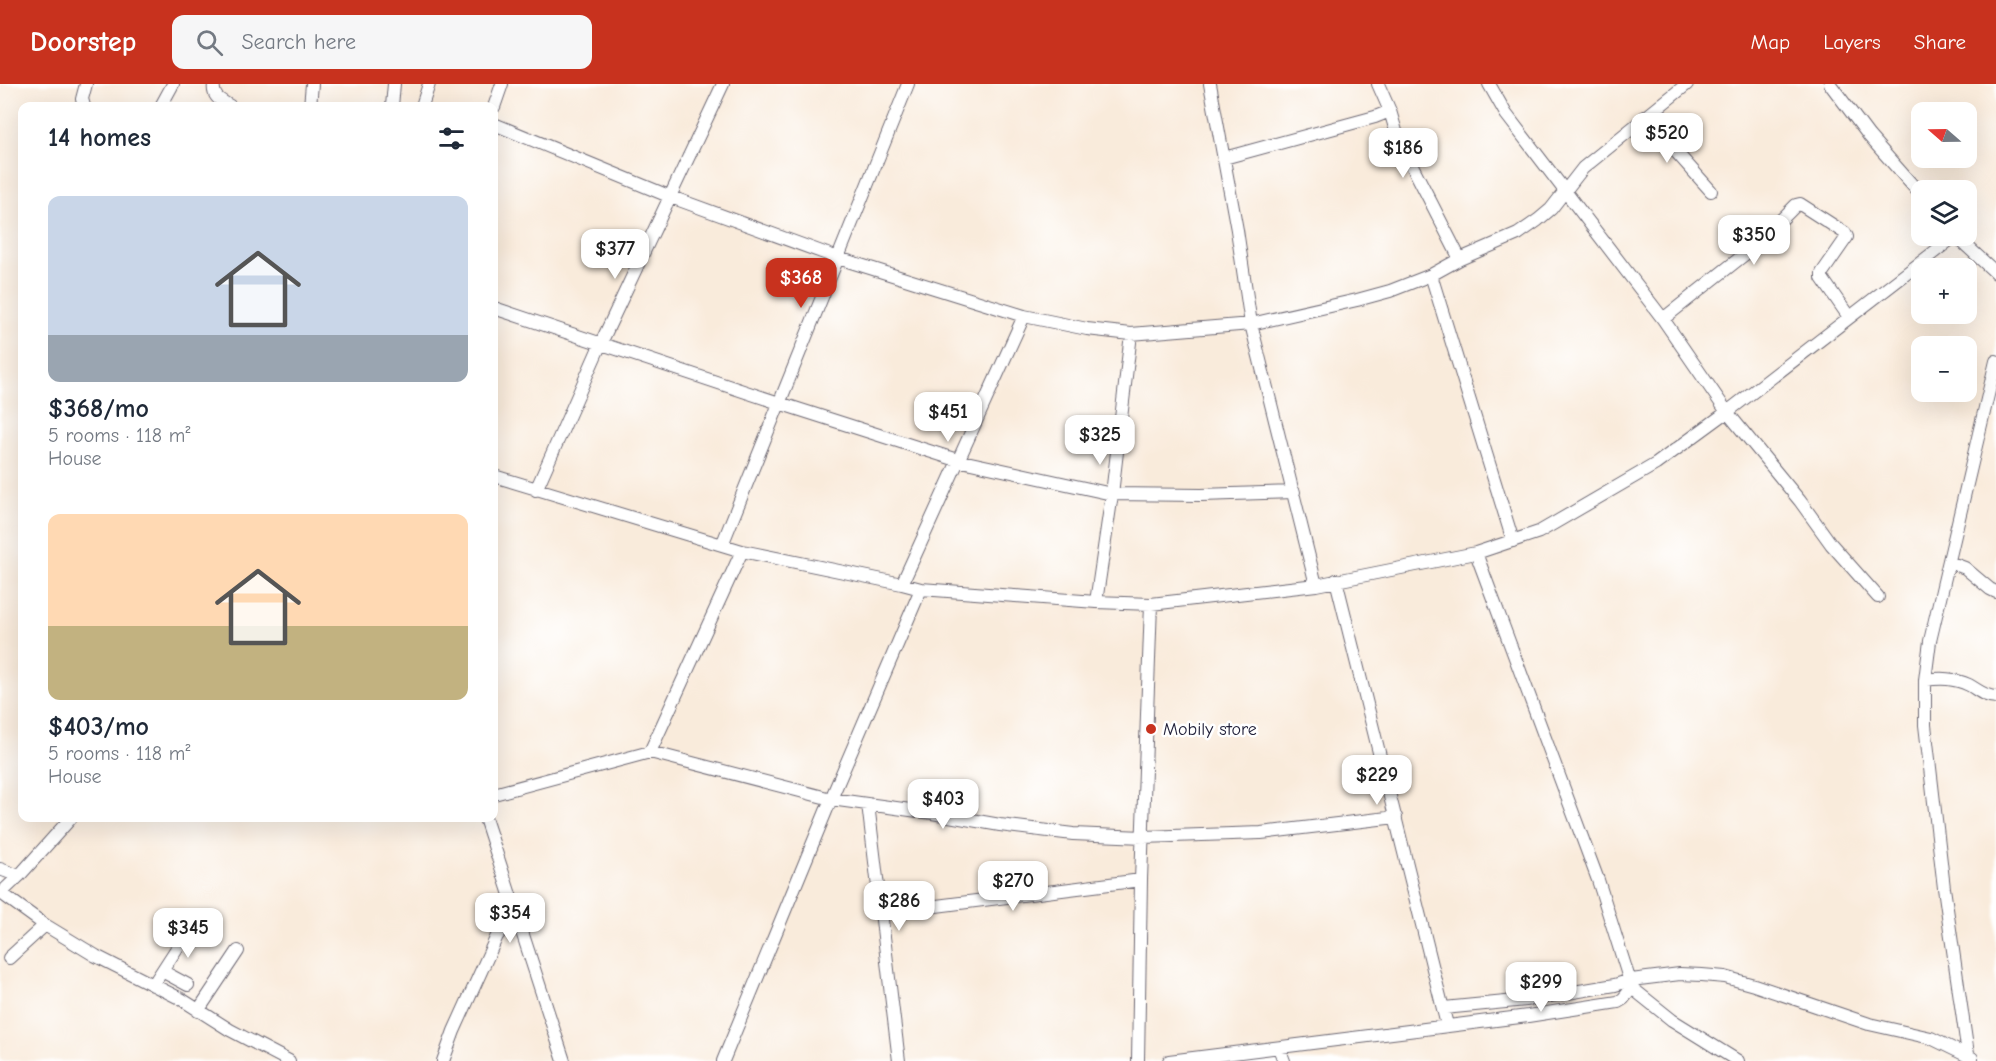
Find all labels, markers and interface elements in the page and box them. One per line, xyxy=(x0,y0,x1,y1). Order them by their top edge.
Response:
search box xyxy=(172,15,592,69)
text: Doorstep xyxy=(30,26,136,58)
icon: search xyxy=(193,26,226,59)
text: Search here xyxy=(241,29,356,55)
text: Map xyxy=(1751,30,1790,54)
text: Layers xyxy=(1823,30,1881,54)
text: Share xyxy=(1914,30,1966,54)
north arrow xyxy=(1911,102,1977,168)
map controls xyxy=(1911,102,1977,402)
pin: $520 xyxy=(1631,113,1703,164)
text: $520 xyxy=(1645,121,1689,144)
icon: filters xyxy=(435,122,468,155)
text: 14 homes xyxy=(48,123,151,153)
pin: $186 xyxy=(1367,128,1439,179)
text: $186 xyxy=(1383,136,1423,159)
button: layers xyxy=(1911,180,1977,246)
pin: $350 xyxy=(1718,215,1790,266)
text: $350 xyxy=(1732,223,1776,246)
pin: $377 xyxy=(579,229,651,280)
icon: home xyxy=(204,235,312,343)
text: $377 xyxy=(595,237,635,260)
pin: $368 xyxy=(765,258,837,309)
button: + xyxy=(1911,258,1977,324)
text: $368 xyxy=(780,266,822,289)
button: − xyxy=(1911,336,1977,402)
pin: $451 xyxy=(912,392,984,443)
text: $368/mo xyxy=(48,394,149,424)
text: $451 xyxy=(928,400,968,423)
pin: $325 xyxy=(1064,415,1136,466)
text: $325 xyxy=(1079,423,1121,446)
text: 5 rooms · 118 m² xyxy=(48,424,190,447)
text: House xyxy=(48,447,102,470)
icon: home xyxy=(204,553,312,661)
text: $403/mo xyxy=(48,712,149,742)
place label: Mobily store xyxy=(1163,719,1257,740)
marker: Mobily store xyxy=(1144,722,1158,736)
text: 5 rooms · 118 m² xyxy=(48,742,190,765)
pin: $229 xyxy=(1341,755,1413,806)
text: $229 xyxy=(1356,763,1398,786)
text: House xyxy=(48,765,102,788)
pin: $403 xyxy=(907,779,979,830)
text: $403 xyxy=(922,787,964,810)
pin: $270 xyxy=(977,861,1049,912)
text: $270 xyxy=(992,869,1034,892)
pin: $286 xyxy=(863,881,935,932)
text: $286 xyxy=(878,889,920,912)
pin: $354 xyxy=(474,893,546,944)
text: $354 xyxy=(489,901,531,924)
pin: $345 xyxy=(152,908,224,959)
text: $345 xyxy=(167,916,209,939)
pin: $299 xyxy=(1505,962,1577,1013)
text: $299 xyxy=(1520,970,1562,993)

